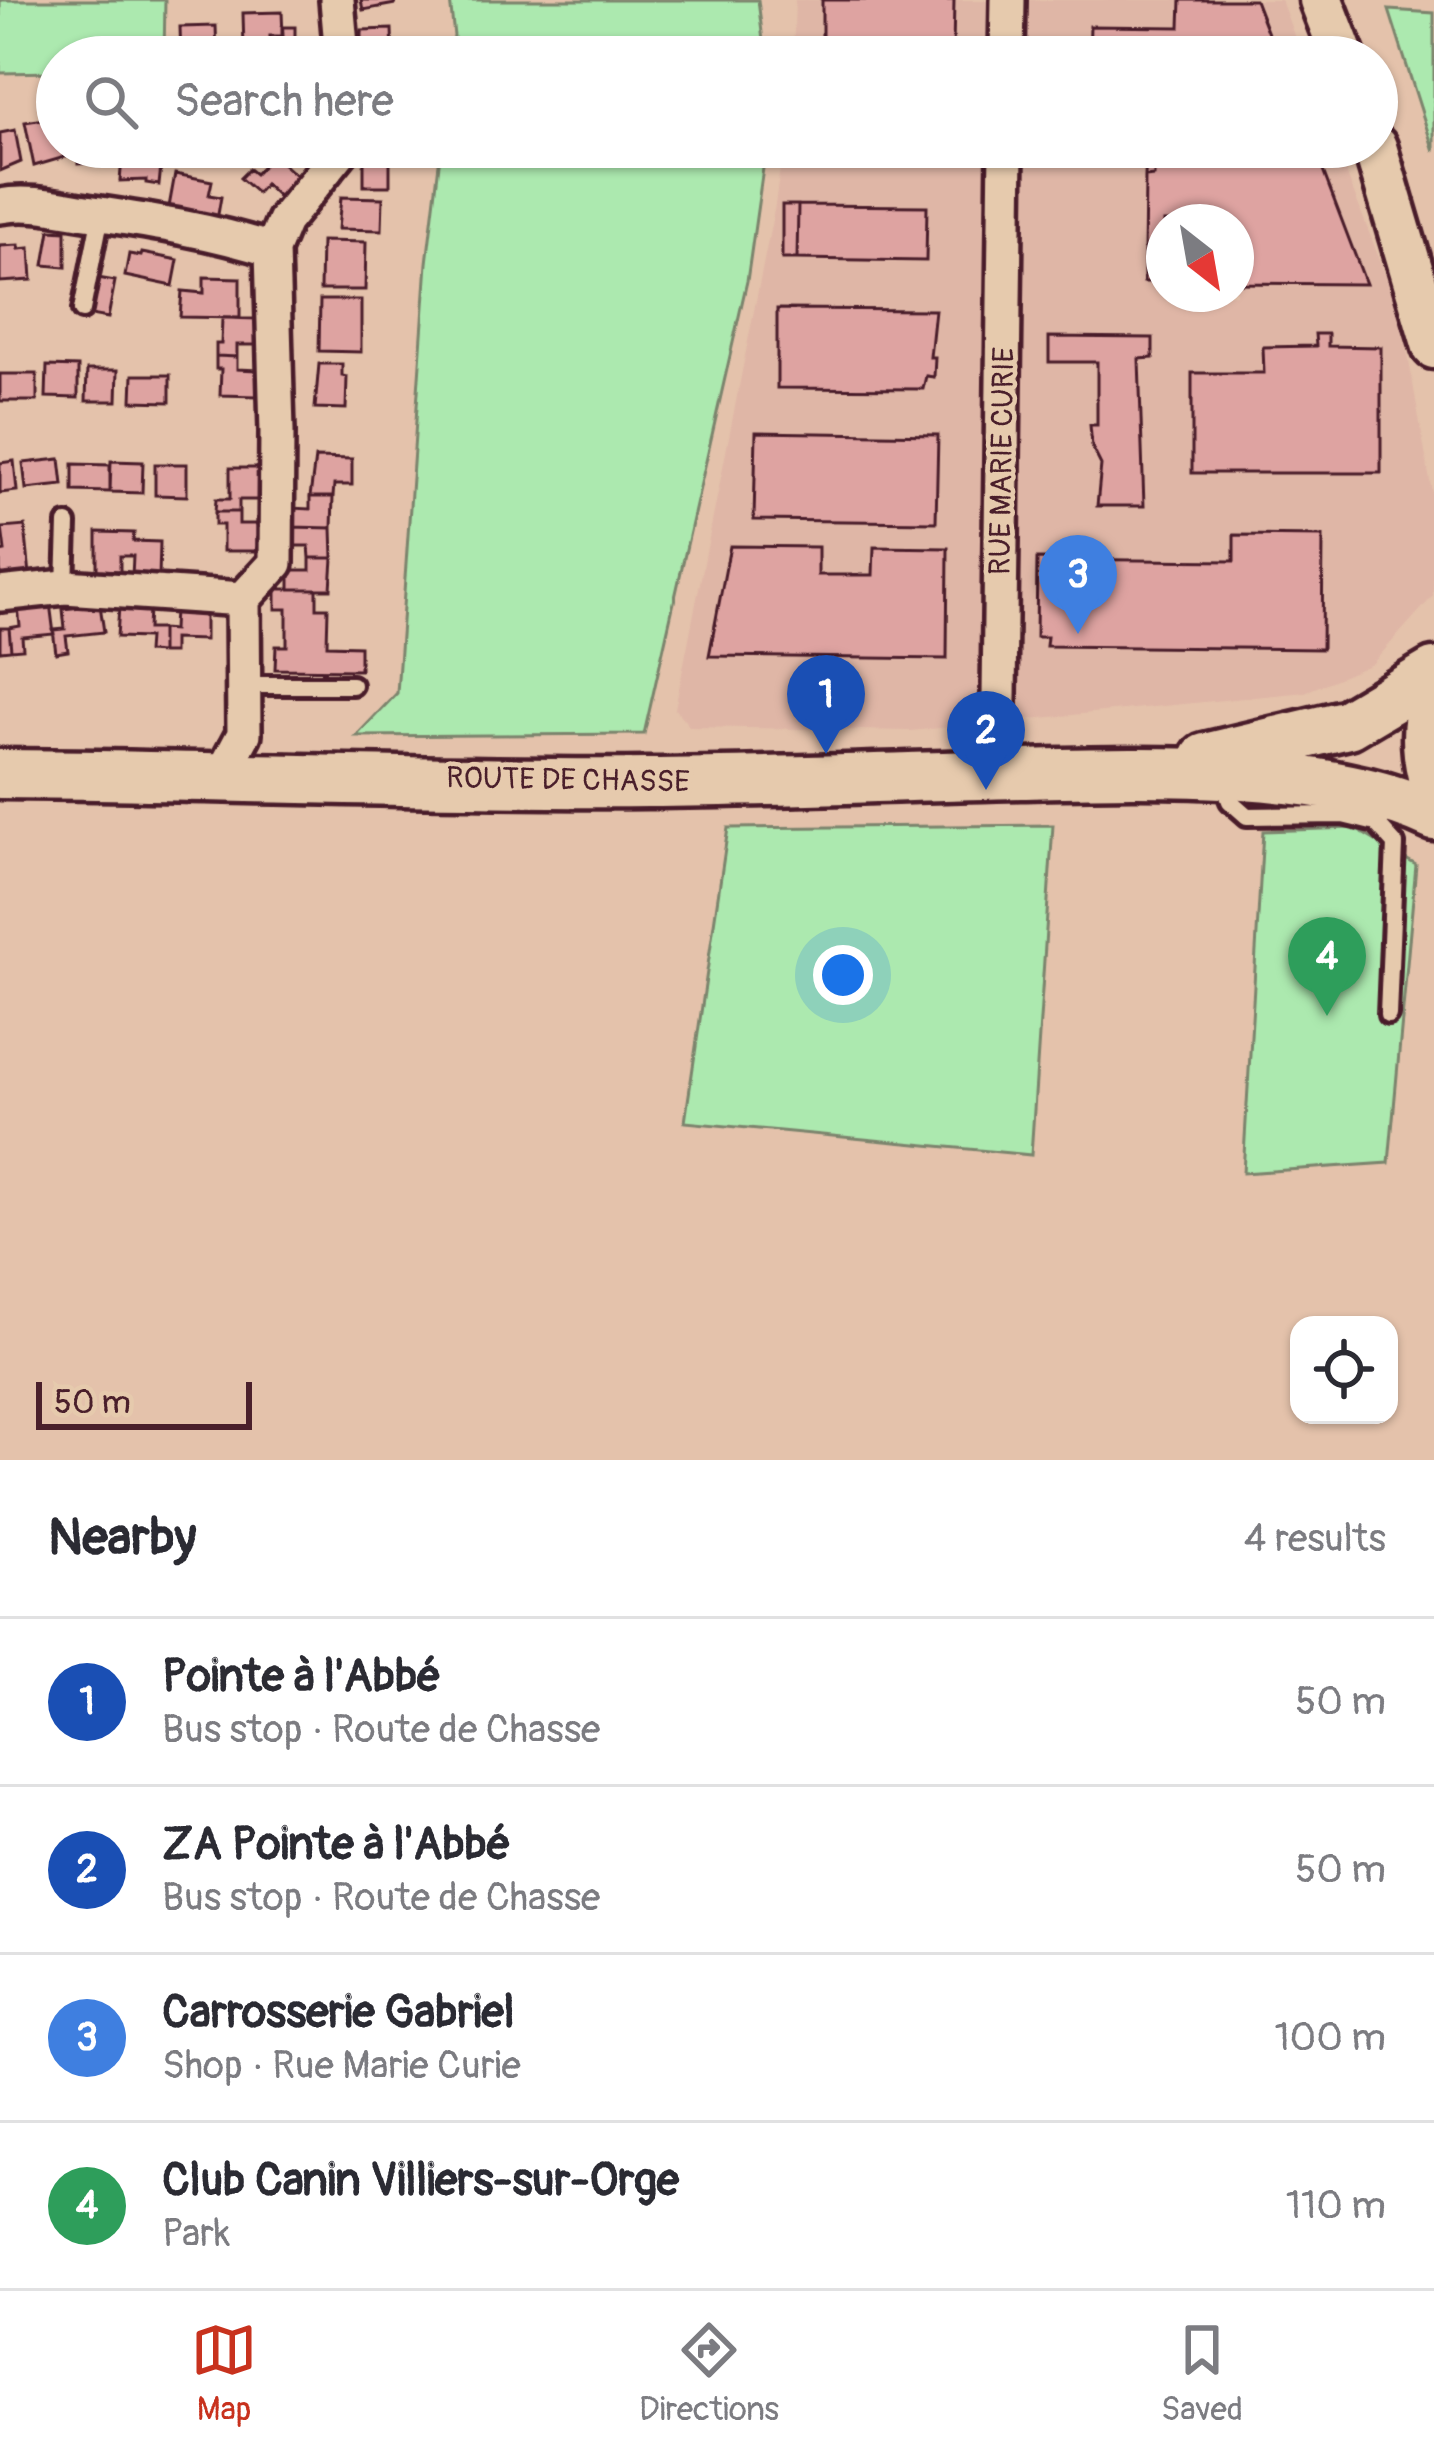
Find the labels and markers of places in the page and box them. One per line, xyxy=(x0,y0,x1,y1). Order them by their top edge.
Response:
pin: 3 xyxy=(1039,535,1117,634)
pin: 1 xyxy=(787,655,865,754)
pin: 2 xyxy=(947,691,1025,790)
pin: 4 xyxy=(1288,917,1366,1016)

